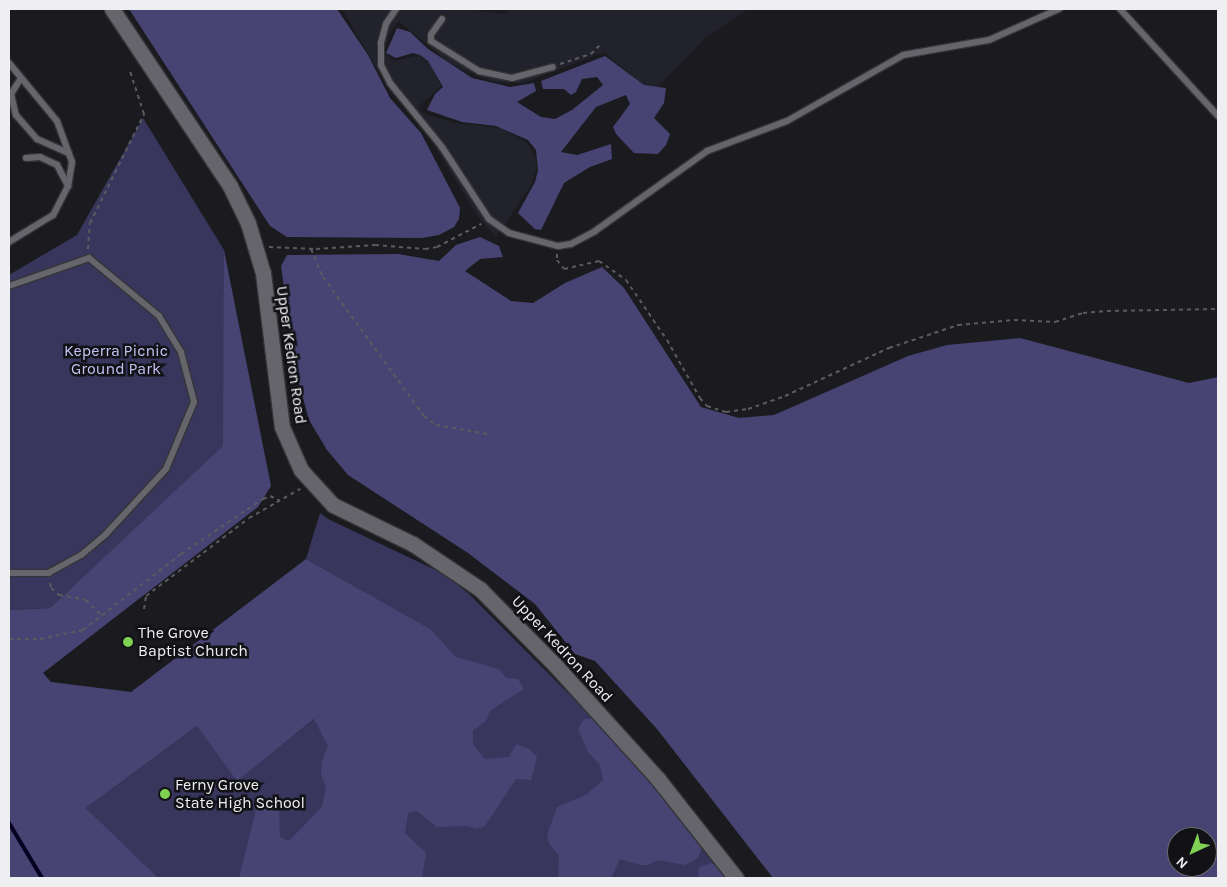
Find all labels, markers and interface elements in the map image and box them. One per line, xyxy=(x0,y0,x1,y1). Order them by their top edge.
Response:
street label: Upper Kedron Road xyxy=(272,285,310,425)
park label: Keperra Picnic Ground Park xyxy=(64,341,168,379)
street label: Upper Kedron Road xyxy=(508,592,616,706)
place label: The Grove Baptist Church xyxy=(138,623,248,661)
marker: The Grove Baptist Church xyxy=(122,636,134,648)
place label: Ferny Grove State High School xyxy=(175,775,305,813)
marker: Ferny Grove State High School xyxy=(159,788,171,800)
north arrow xyxy=(1167,827,1217,877)
text: N xyxy=(1173,853,1192,872)

